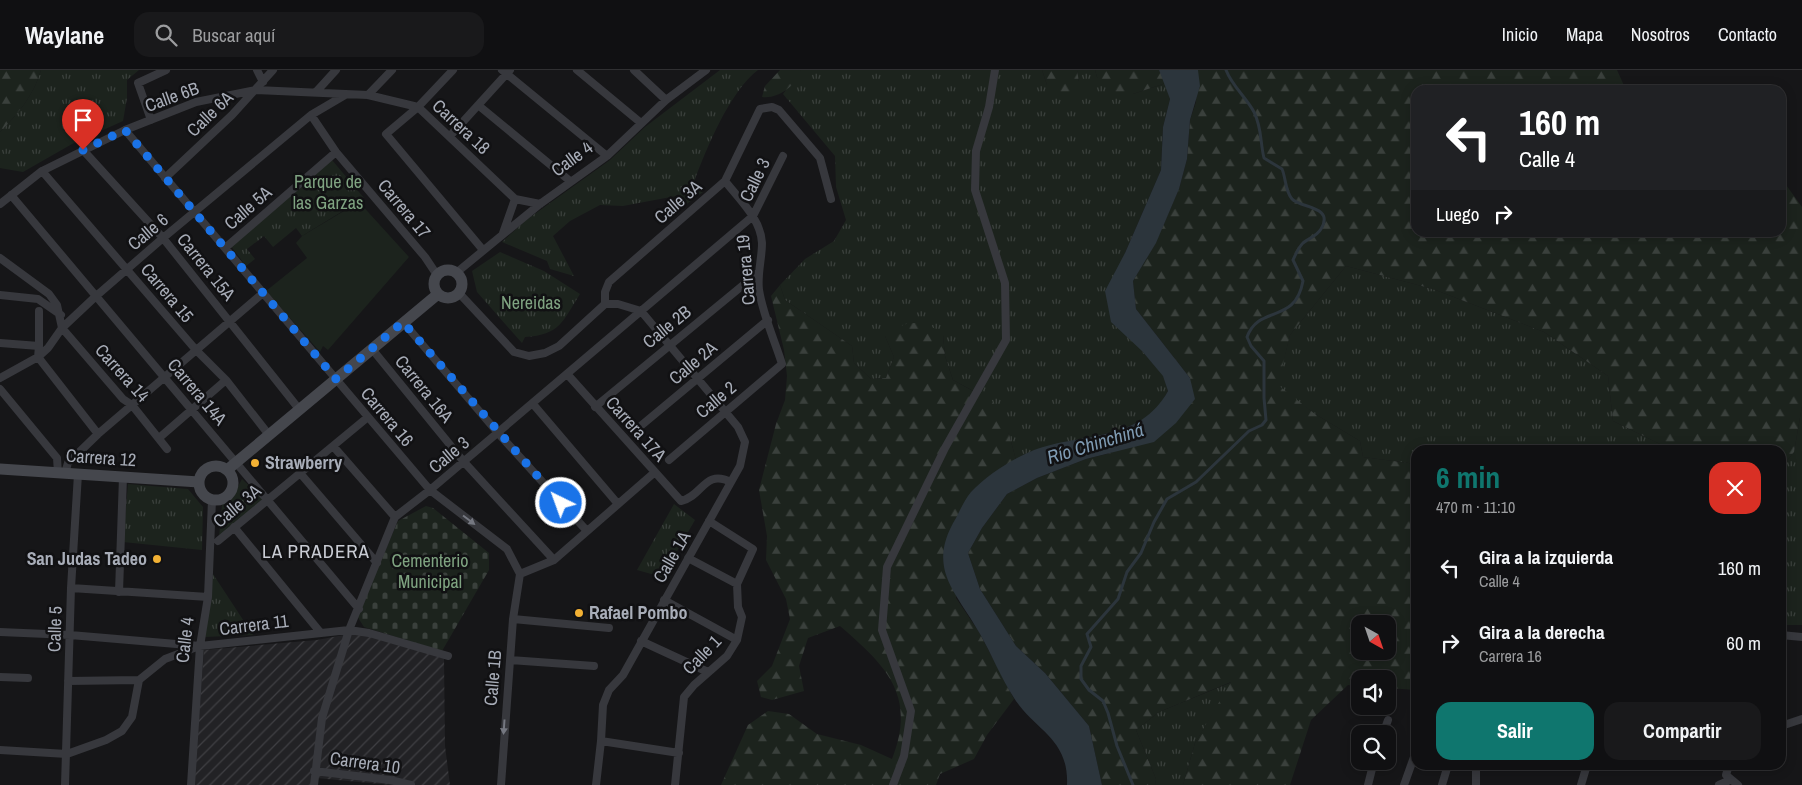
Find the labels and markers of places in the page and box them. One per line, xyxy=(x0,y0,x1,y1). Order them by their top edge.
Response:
pin xyxy=(62,99,104,150)
place label: Strawberry xyxy=(265,450,343,475)
marker: Strawberry xyxy=(249,457,261,469)
place label: San Judas Tadeo xyxy=(27,546,147,571)
marker: San Judas Tadeo xyxy=(151,553,163,565)
place label: Rafael Pombo xyxy=(589,600,687,625)
marker: Rafael Pombo xyxy=(573,607,585,619)

